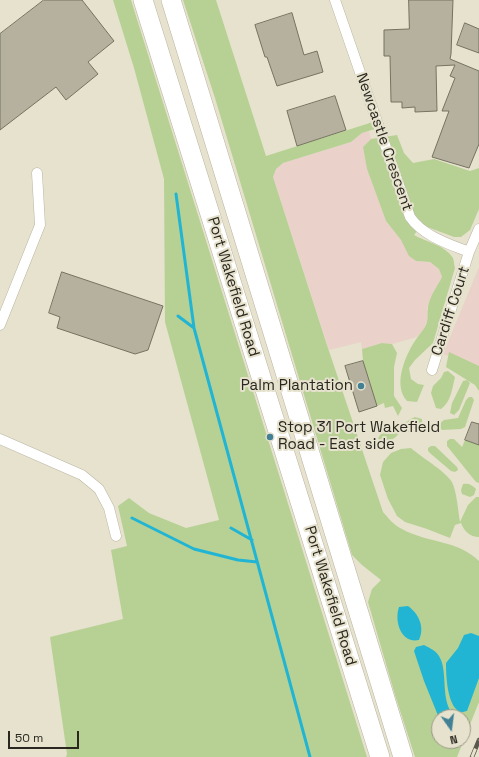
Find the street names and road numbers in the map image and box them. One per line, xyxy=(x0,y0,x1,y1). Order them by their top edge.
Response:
street label: Newcastle Crescent xyxy=(352,71,416,213)
street label: Port Wakefield Road xyxy=(203,215,263,359)
street label: Cardiff Court xyxy=(428,264,474,358)
street label: Port Wakefield Road xyxy=(300,524,360,668)

